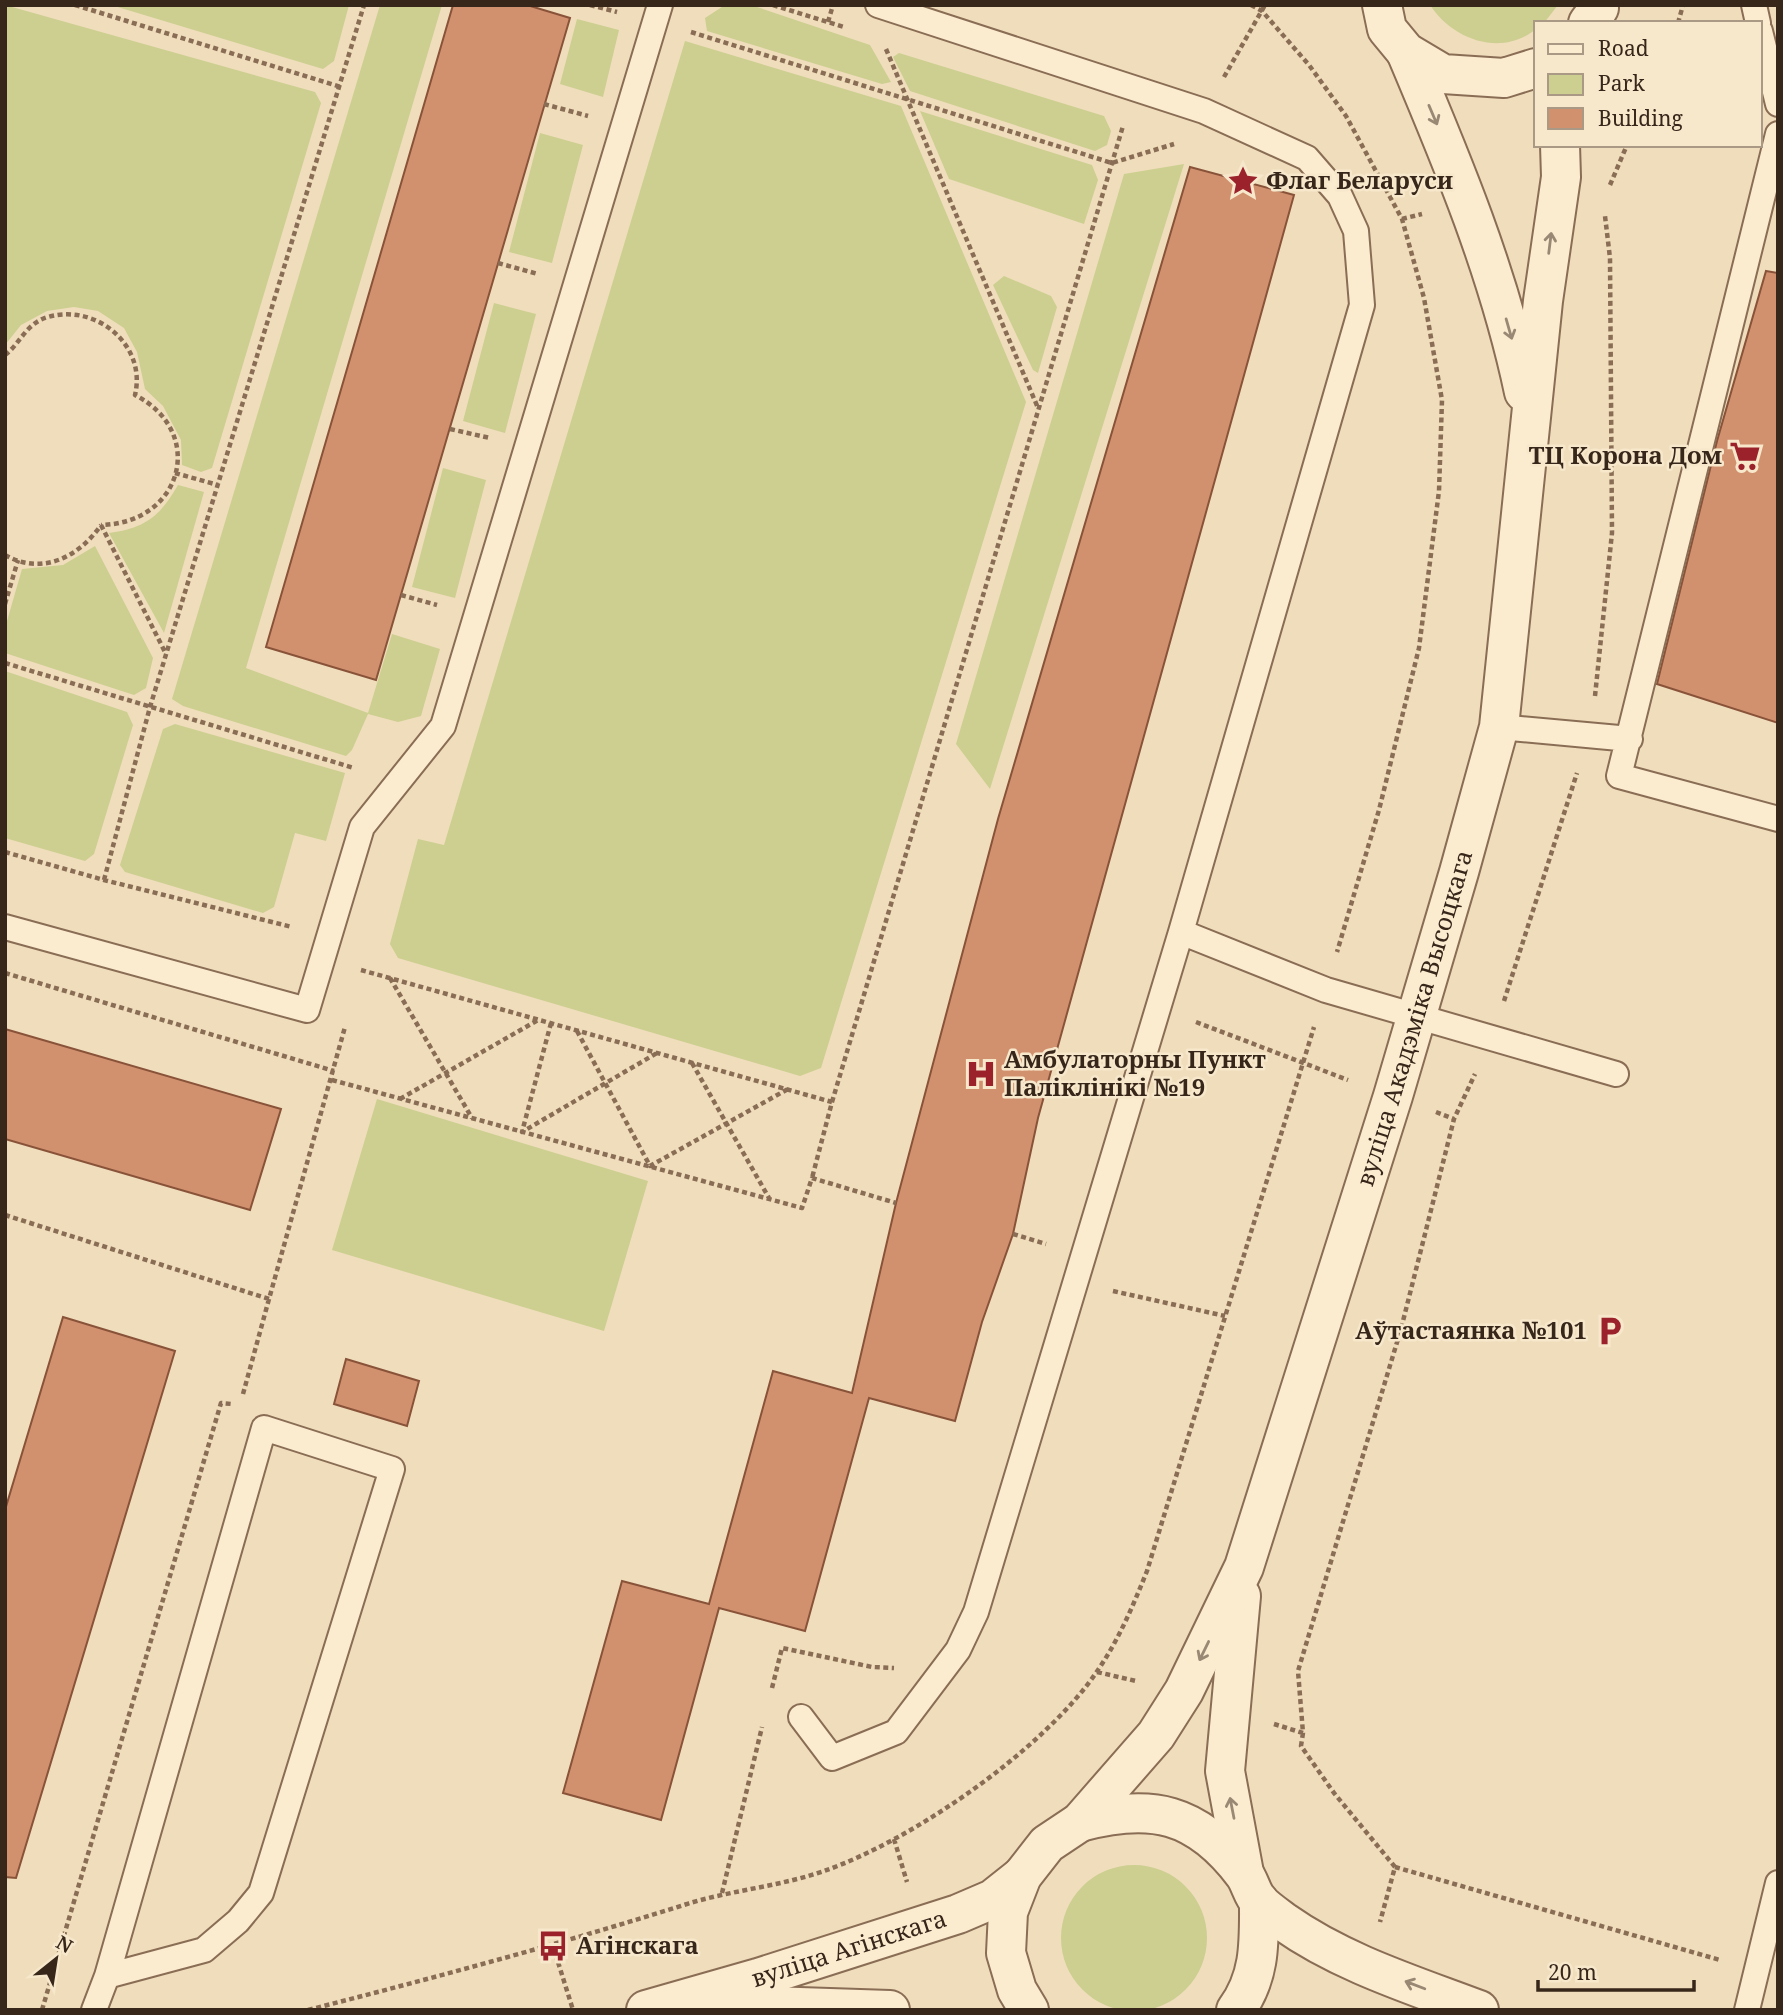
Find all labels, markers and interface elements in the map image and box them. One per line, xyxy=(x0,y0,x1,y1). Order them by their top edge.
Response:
legend xyxy=(1534,21,1762,147)
text: Road xyxy=(1598,34,1649,62)
text: Park xyxy=(1598,69,1645,97)
one-way arrow xyxy=(1427,103,1440,125)
text: Building xyxy=(1598,104,1683,132)
place label: Флаг Беларуси xyxy=(1266,163,1453,196)
place icon: Флаг Беларуси xyxy=(1226,164,1260,198)
one-way arrow xyxy=(1543,232,1556,254)
one-way arrow xyxy=(1503,317,1516,339)
place label: ТЦ Корона Дом xyxy=(1528,438,1723,471)
supermarket icon: ТЦ Корона Дом xyxy=(1728,439,1762,473)
street label: вуліца Акадэміка Высоцкага xyxy=(1347,846,1479,1190)
place label: Амбулаторны Пункт Паліклінікі №19 xyxy=(1004,1042,1266,1103)
hospital icon: Амбулаторны Пункт Паліклінікі №19 xyxy=(964,1057,998,1091)
place label: Аўтастаянка №101 xyxy=(1355,1313,1587,1346)
parking icon: Аўтастаянка №101 xyxy=(1593,1314,1627,1348)
one-way arrow xyxy=(1197,1640,1210,1661)
one-way arrow xyxy=(1225,1797,1238,1820)
street label: вуліца Агінскага xyxy=(747,1901,950,1994)
north arrow xyxy=(21,1924,91,1994)
place label: Агінскага xyxy=(576,1928,699,1961)
text: N xyxy=(52,1929,78,1959)
bus stop icon: Агінскага xyxy=(536,1929,570,1963)
scale bar xyxy=(1538,1948,1694,1992)
text: 20 m xyxy=(1548,1958,1597,1986)
one-way arrow xyxy=(1404,1978,1426,1991)

